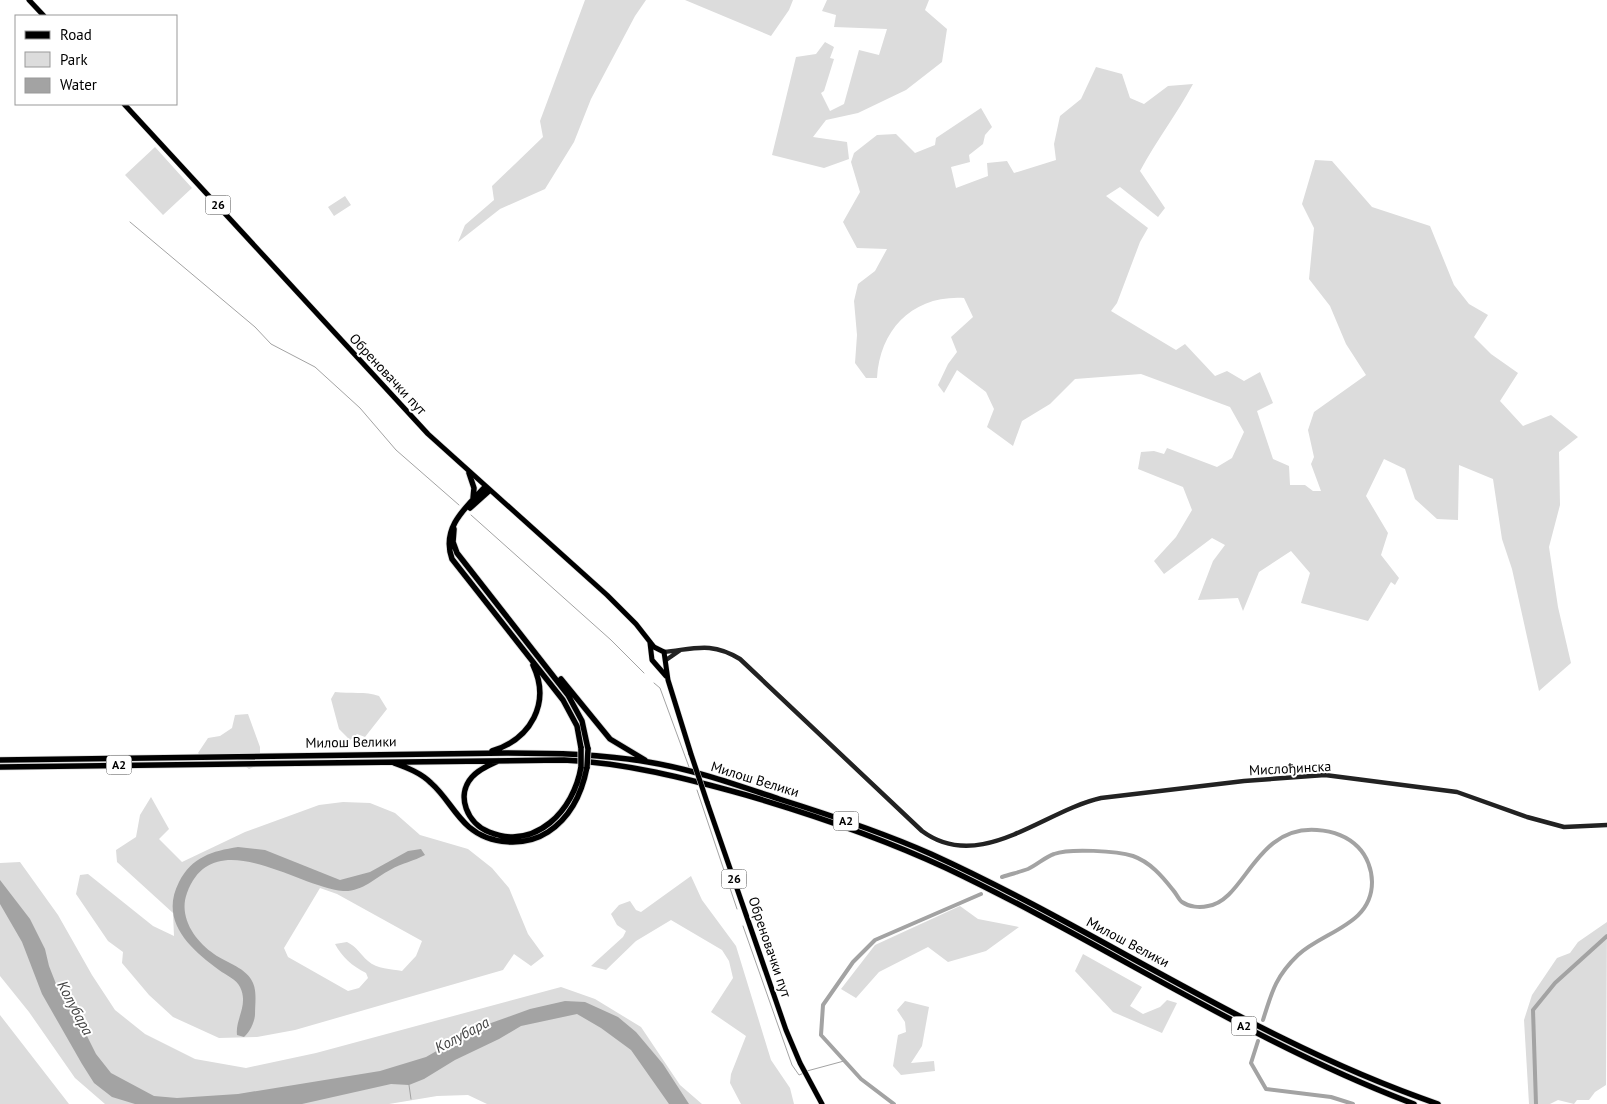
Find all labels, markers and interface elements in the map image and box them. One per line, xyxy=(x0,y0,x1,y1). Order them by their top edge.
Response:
legend xyxy=(15,15,178,105)
text: Road xyxy=(60,25,92,44)
text: Park xyxy=(60,50,88,69)
text: Water xyxy=(60,75,97,94)
road number: 26 xyxy=(206,196,230,214)
street label: Обреновачки пут xyxy=(346,329,431,419)
street label: Милош Велики xyxy=(305,732,397,752)
road number: A2 xyxy=(106,756,132,774)
street label: Милош Велики xyxy=(709,757,801,801)
street label: Мислођинска xyxy=(1248,757,1332,779)
road number: A2 xyxy=(834,811,858,830)
road number: 26 xyxy=(722,870,746,889)
street label: Обреновачки пут xyxy=(744,894,796,1000)
street label: Милош Велики xyxy=(1083,913,1173,971)
water label: Колубара xyxy=(53,977,98,1039)
water label: Колубара xyxy=(431,1012,493,1057)
road number: A2 xyxy=(1232,1016,1256,1036)

